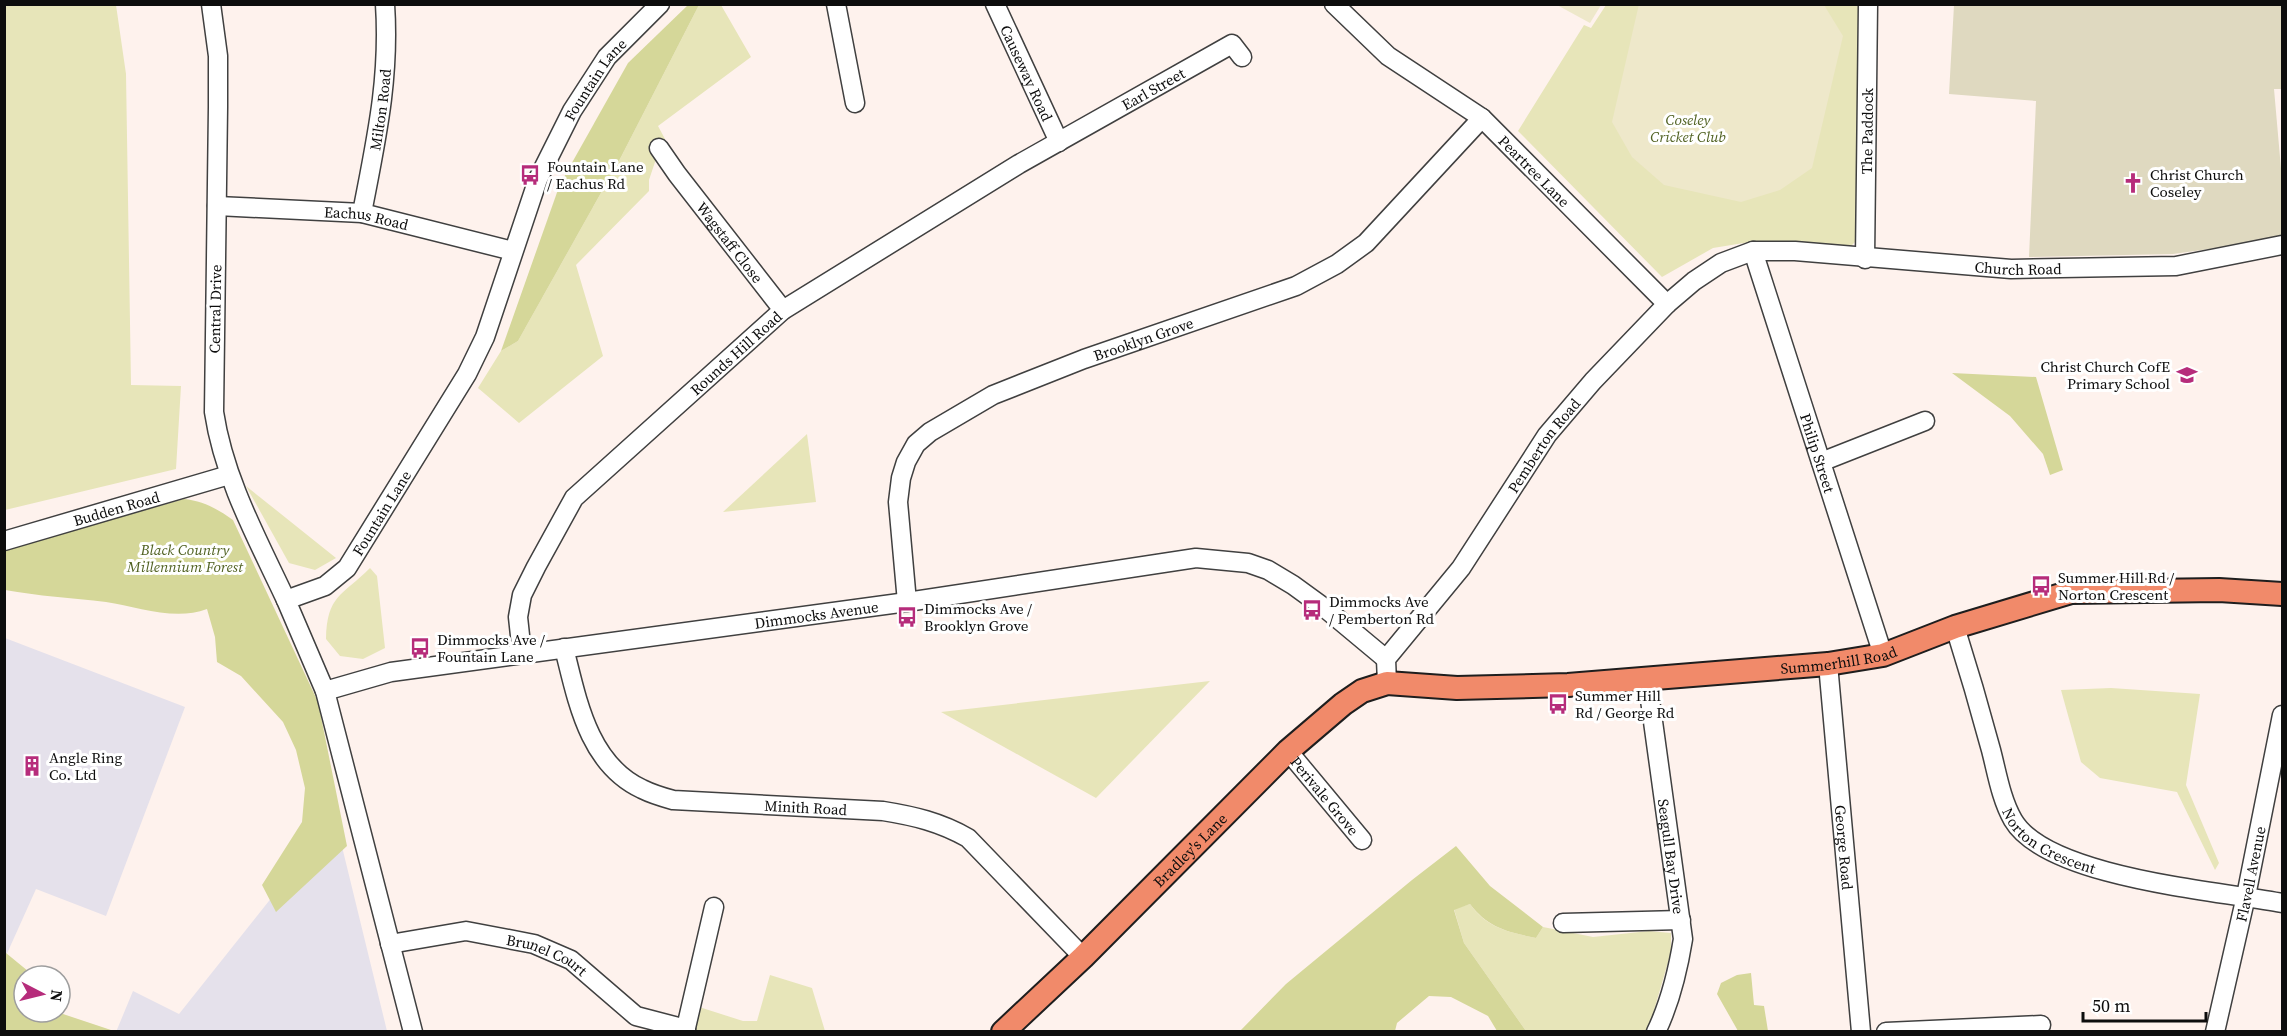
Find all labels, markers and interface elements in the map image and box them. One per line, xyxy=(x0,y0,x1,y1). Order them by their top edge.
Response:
street label: Causeway Road xyxy=(996,21,1059,125)
street label: Fountain Lane xyxy=(558,33,631,124)
street label: Earl Street xyxy=(1117,62,1189,115)
street label: Milton Road xyxy=(364,68,395,152)
street label: The Paddock xyxy=(1855,87,1878,174)
park label: Coseley Cricket Club xyxy=(1650,109,1726,147)
street label: Peartree Lane xyxy=(1494,130,1575,212)
place label: Fountain Lane / Eachus Rd xyxy=(547,156,644,194)
bus stop icon: Fountain Lane / Eachus Rd xyxy=(518,163,542,187)
place label: Christ Church Coseley xyxy=(2150,164,2244,202)
church icon: Christ Church Coseley xyxy=(2121,171,2145,195)
street label: Wagstaff Close xyxy=(692,197,769,287)
street label: Eachus Road xyxy=(324,201,411,235)
street label: Church Road xyxy=(1974,256,2062,280)
street label: Central Drive xyxy=(204,264,226,354)
street label: Rounds Hill Road xyxy=(685,305,786,400)
street label: Brooklyn Grove xyxy=(1090,312,1196,366)
place label: Christ Church CofE Primary School xyxy=(2040,356,2171,394)
school or university icon: Christ Church CofE Primary School xyxy=(2175,363,2199,387)
street label: Pemberton Road xyxy=(1502,393,1585,497)
street label: Philip Street xyxy=(1795,410,1841,495)
street label: Fountain Lane xyxy=(347,466,416,559)
street label: Budden Road xyxy=(71,485,162,531)
park label: Black Country Millennium Forest xyxy=(126,539,244,577)
place label: Summer Hill Rd / Norton Crescent xyxy=(2058,567,2174,605)
bus stop icon: Summer Hill Rd / Norton Crescent xyxy=(2029,574,2053,598)
place label: Dimmocks Ave / Pemberton Rd xyxy=(1329,591,1434,629)
street label: Dimmocks Avenue xyxy=(753,595,880,633)
place label: Dimmocks Ave / Brooklyn Grove xyxy=(924,598,1032,636)
bus stop icon: Dimmocks Ave / Pemberton Rd xyxy=(1300,598,1324,622)
bus stop icon: Dimmocks Ave / Brooklyn Grove xyxy=(895,605,919,629)
place label: Dimmocks Ave / Fountain Lane xyxy=(437,629,545,667)
bus stop icon: Dimmocks Ave / Fountain Lane xyxy=(408,636,432,660)
street label: Summerhill Road xyxy=(1780,640,1900,678)
place label: Summer Hill Rd / George Rd xyxy=(1575,685,1675,723)
bus stop icon: Summer Hill Rd / George Rd xyxy=(1546,692,1570,716)
place label: Angle Ring Co. Ltd xyxy=(49,747,123,785)
street label: Perivale Grove xyxy=(1286,752,1364,840)
building icon: Angle Ring Co. Ltd xyxy=(20,754,44,778)
street label: Minith Road xyxy=(764,794,848,820)
street label: Seagull Bay Drive xyxy=(1653,797,1690,916)
street label: George Road xyxy=(1830,804,1859,891)
street label: Norton Crescent xyxy=(1998,804,2098,878)
street label: Bradley's Lane xyxy=(1148,808,1232,892)
street label: Flavell Avenue xyxy=(2230,824,2270,924)
street label: Brunel Court xyxy=(505,928,592,980)
north arrow xyxy=(12,964,72,1024)
scale bar xyxy=(2083,985,2206,1023)
text: N xyxy=(45,989,69,1003)
text: 50 m xyxy=(2092,993,2130,1018)

